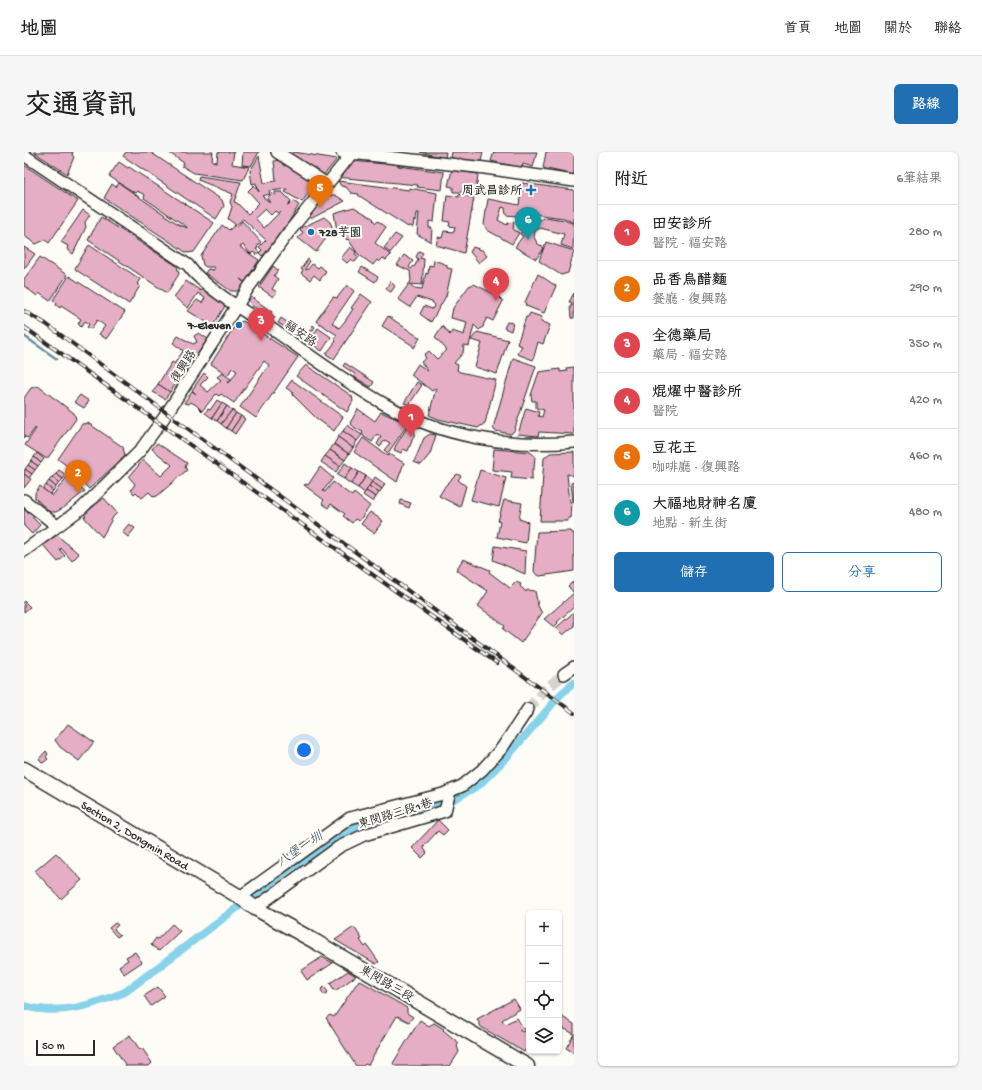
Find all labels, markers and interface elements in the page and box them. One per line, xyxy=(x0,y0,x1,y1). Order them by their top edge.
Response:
text: 地圖 xyxy=(20,19,58,42)
text: 首頁 xyxy=(784,21,812,38)
text: 地圖 xyxy=(834,21,862,38)
text: 關於 xyxy=(884,21,912,38)
text: 聯絡 xyxy=(934,21,962,38)
button: 路線 xyxy=(894,84,958,124)
text: 交通資訊 xyxy=(24,91,136,124)
text: 附近 xyxy=(614,171,648,191)
text: 6筆結果 xyxy=(896,172,942,187)
pin: 5 xyxy=(307,175,333,208)
place label: 周武昌診所 xyxy=(462,184,523,199)
marker: 周武昌診所 xyxy=(525,184,537,196)
pin: 6 xyxy=(515,207,541,240)
text: 田安診所 xyxy=(652,216,712,234)
text: 1 xyxy=(624,225,630,240)
text: 280 m xyxy=(909,225,942,240)
place label: 728芋園 xyxy=(318,226,362,241)
marker: 728芋園 xyxy=(306,227,316,237)
text: 醫院 · 福安路 xyxy=(652,237,727,252)
pin: 4 xyxy=(483,268,509,301)
text: 品香烏醋麵 xyxy=(652,272,727,290)
text: 2 xyxy=(624,281,630,296)
text: 290 m xyxy=(909,281,942,296)
text: 餐廳 · 復興路 xyxy=(652,293,727,308)
pin: 3 xyxy=(248,308,274,341)
street label: 福安路 xyxy=(281,318,319,351)
place label: 7-Eleven xyxy=(186,320,231,334)
marker: 7-Eleven xyxy=(234,320,244,330)
text: 全德藥局 xyxy=(652,328,712,346)
text: 3 xyxy=(624,337,630,352)
text: 350 m xyxy=(909,337,942,352)
street label: 復興路 xyxy=(168,348,200,386)
text: 藥局 · 福安路 xyxy=(652,349,727,364)
text: 焜燿中醫診所 xyxy=(652,384,742,402)
text: 4 xyxy=(624,393,630,408)
text: 420 m xyxy=(910,393,942,408)
pin: 1 xyxy=(398,404,424,437)
text: 醫院 xyxy=(652,405,678,420)
text: 豆花王 xyxy=(652,440,697,458)
text: 5 xyxy=(624,449,630,464)
text: 460 m xyxy=(910,449,942,464)
pin: 2 xyxy=(65,460,91,493)
text: 咖啡廳 · 復興路 xyxy=(652,461,740,476)
text: 大福地財神名廈 xyxy=(652,496,757,514)
text: 6 xyxy=(624,505,630,520)
text: 480 m xyxy=(909,505,942,520)
text: 地點 · 新生街 xyxy=(652,517,727,532)
button: 儲存 xyxy=(614,552,774,592)
button: 分享 xyxy=(782,552,942,592)
your location xyxy=(294,740,314,760)
street label: 東閔路三段1巷 xyxy=(356,796,434,833)
street label: Section 2, Dongmin Road xyxy=(78,799,191,875)
water label: 八堡一圳 xyxy=(274,827,328,871)
map controls xyxy=(526,910,562,1054)
button: + xyxy=(526,910,562,946)
button: − xyxy=(526,946,562,982)
street label: 東閔路三段 xyxy=(357,963,416,1006)
button: locate xyxy=(526,982,562,1018)
button: layers xyxy=(526,1018,562,1054)
scale bar xyxy=(36,1038,95,1057)
text: 50 m xyxy=(42,1041,64,1053)

